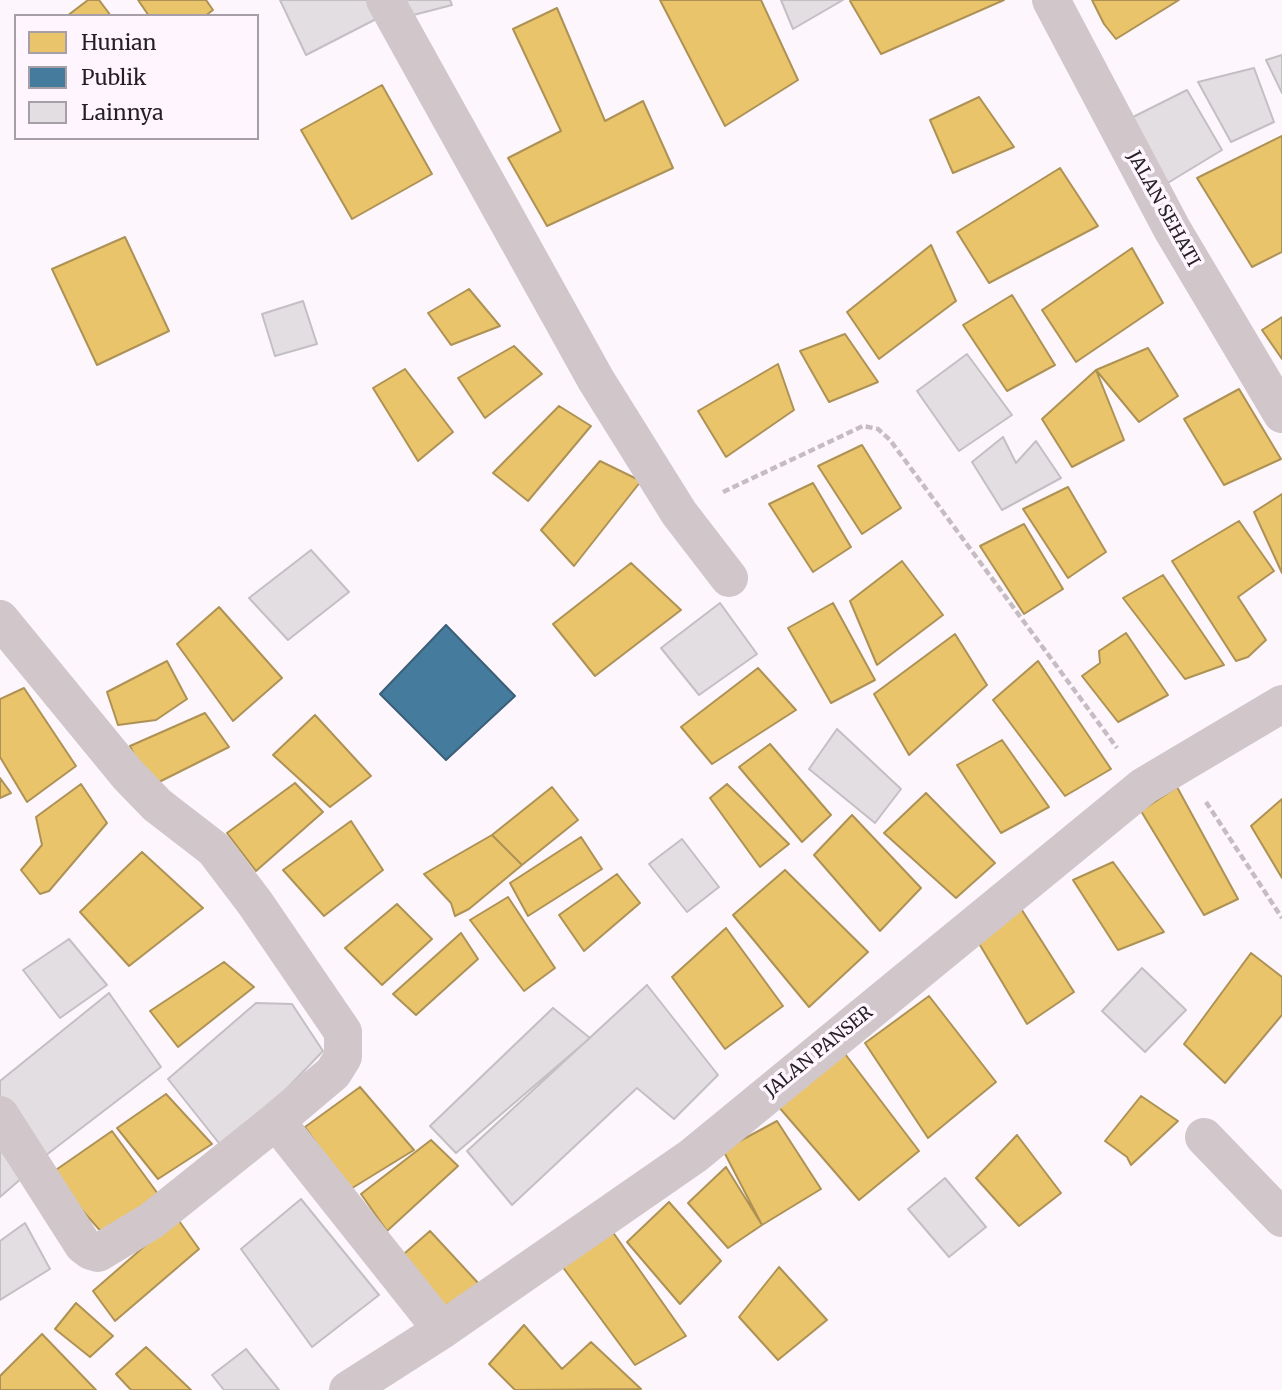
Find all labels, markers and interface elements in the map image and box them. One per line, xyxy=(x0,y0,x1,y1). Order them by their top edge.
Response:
legend xyxy=(14,14,259,140)
text: Hunian xyxy=(81,29,156,56)
text: Publik xyxy=(81,64,146,91)
text: Lainnya xyxy=(81,99,163,126)
street label: JALAN SEHATI xyxy=(1122,147,1204,271)
street label: JALAN PANSER xyxy=(761,1002,877,1102)

